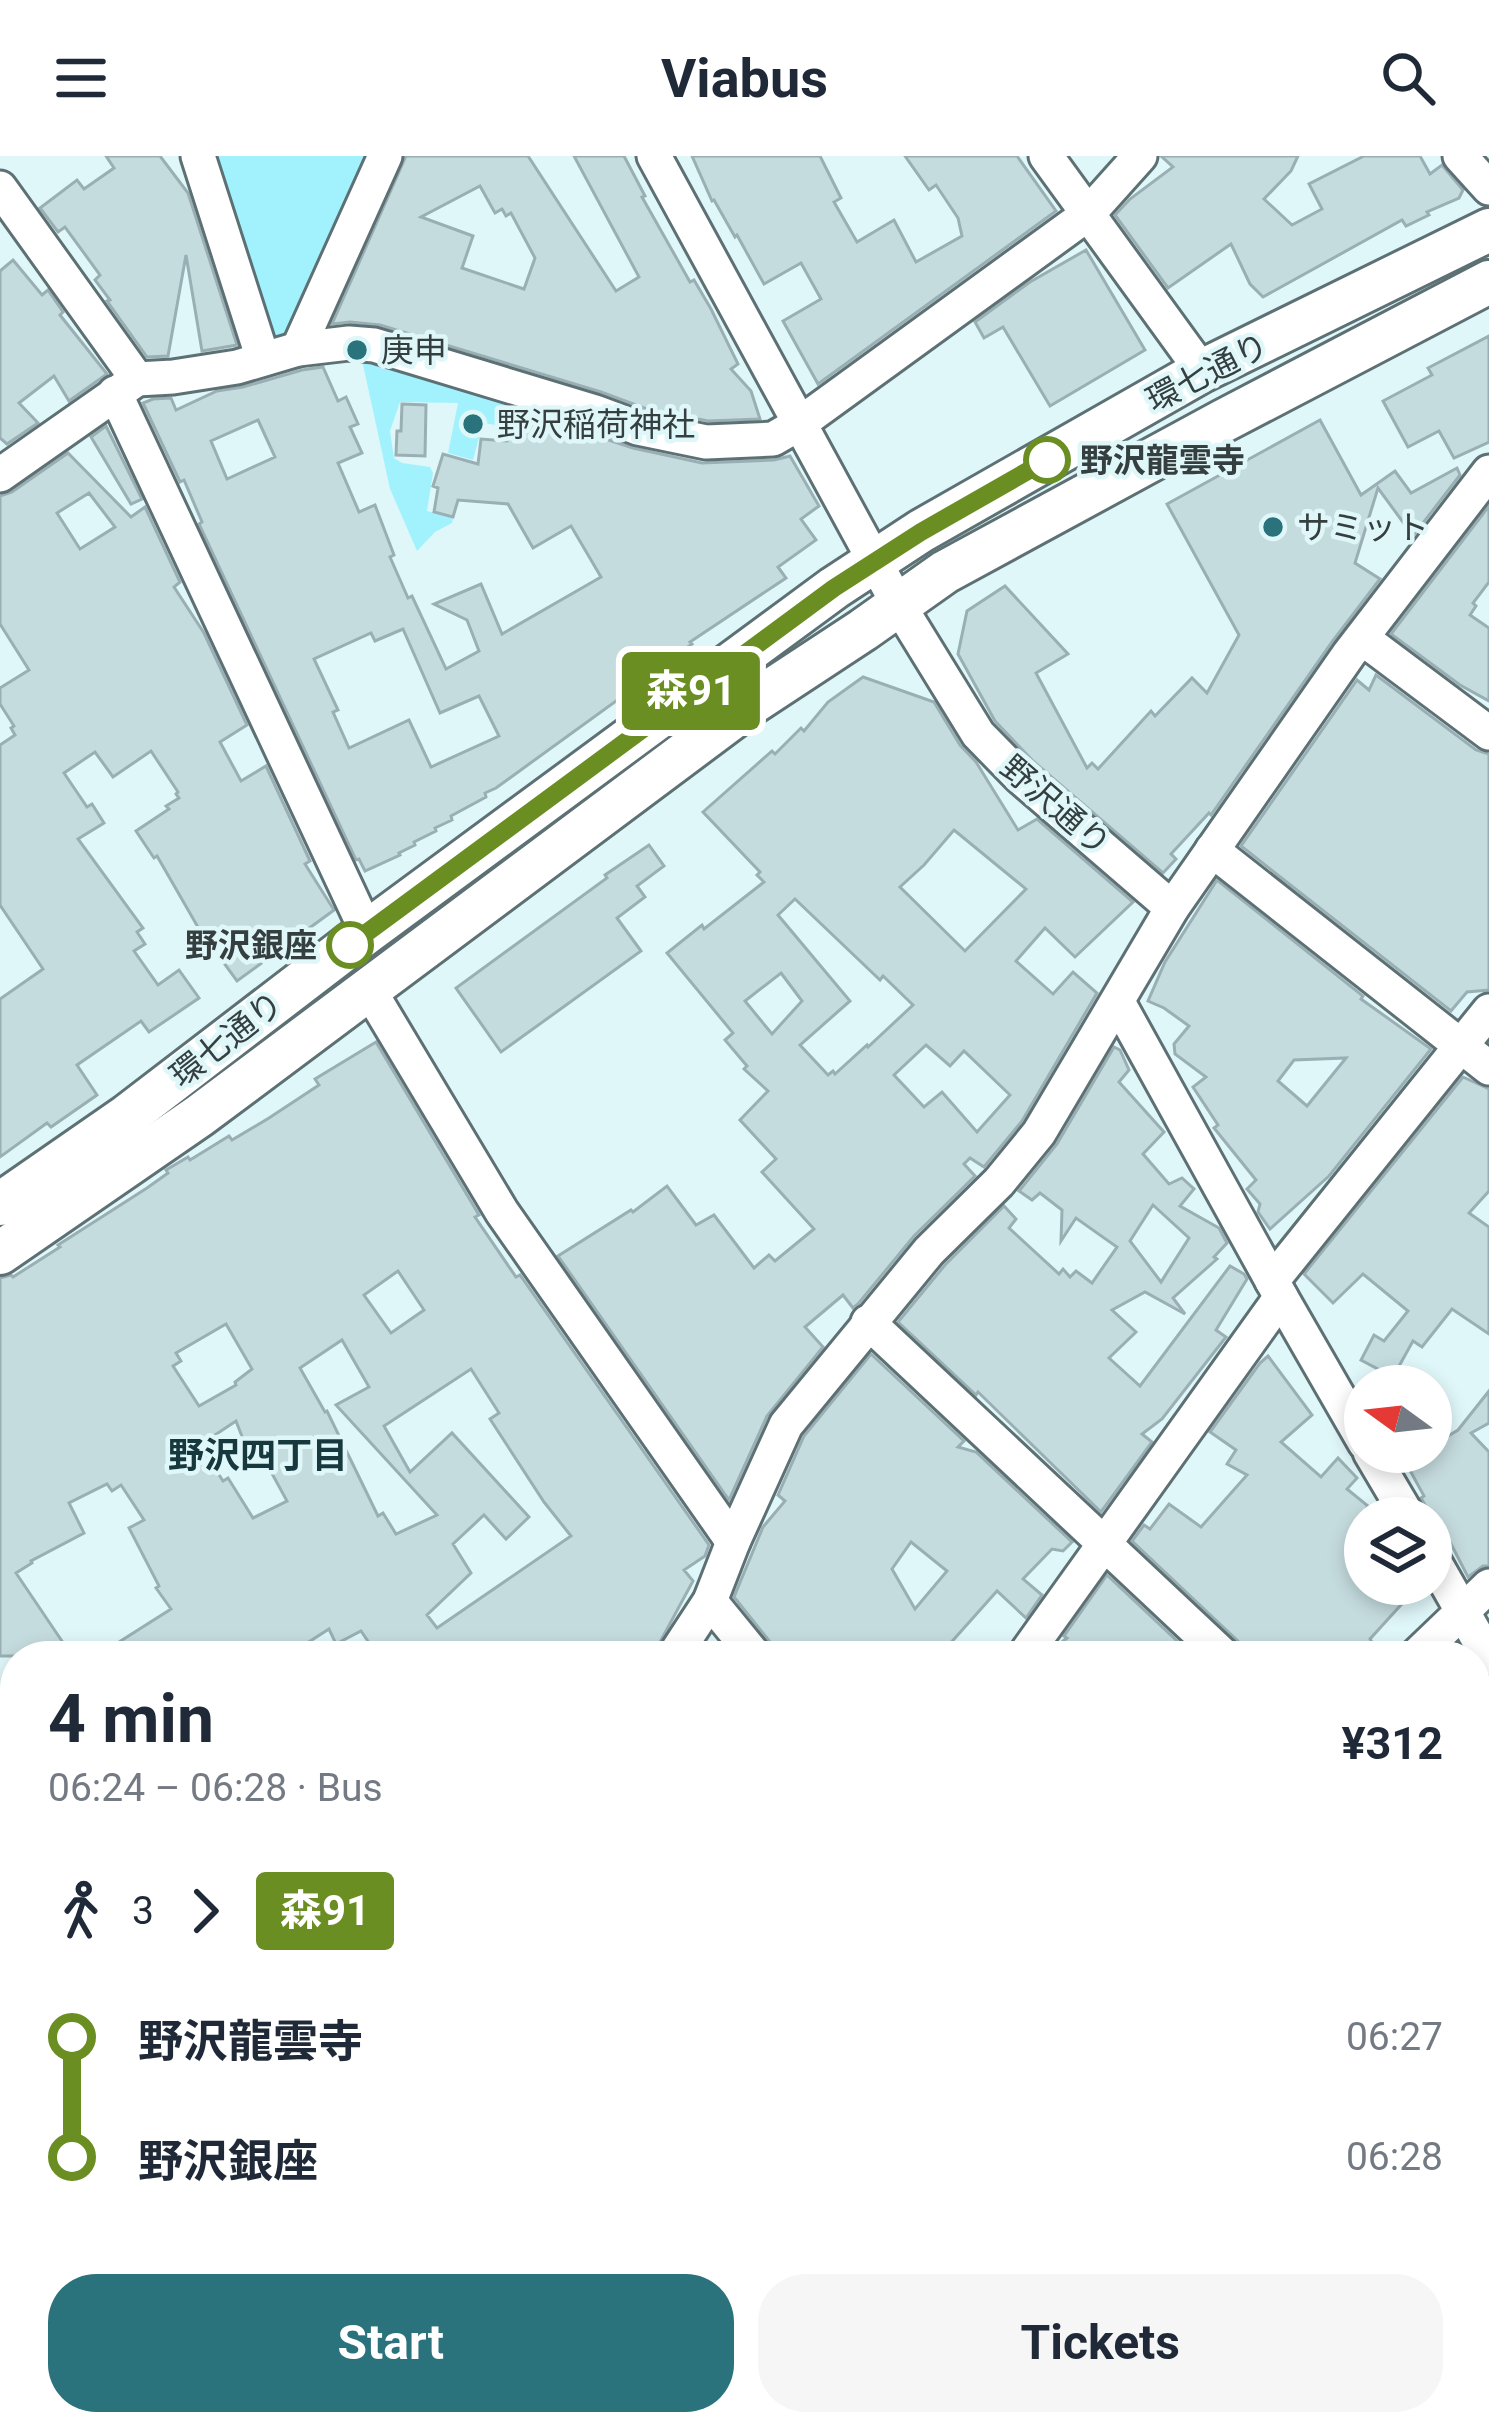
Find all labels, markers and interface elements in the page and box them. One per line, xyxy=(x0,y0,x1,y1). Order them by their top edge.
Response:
icon: menu xyxy=(48,45,114,111)
icon: search xyxy=(1375,45,1441,111)
text: Viabus xyxy=(661,47,828,110)
street label: 環七通り xyxy=(1140,325,1275,420)
place label: 庚申 xyxy=(381,331,447,370)
marker: 庚申 xyxy=(344,337,370,363)
place label: 野沢稲荷神社 xyxy=(497,405,695,444)
marker: 野沢稲荷神社 xyxy=(460,411,486,437)
marker: 野沢龍雲寺 xyxy=(1025,438,1069,482)
place label: 野沢龍雲寺 xyxy=(1080,441,1245,480)
place label: サミット xyxy=(1297,508,1429,547)
marker: サミット xyxy=(1260,514,1286,540)
line badge: 森91 xyxy=(622,652,760,730)
text: 森91 xyxy=(646,666,736,715)
street label: 野沢通り xyxy=(993,747,1118,863)
marker: 野沢銀座 xyxy=(328,923,372,967)
place label: 野沢銀座 xyxy=(185,926,317,965)
street label: 環七通り xyxy=(162,983,290,1095)
north arrow xyxy=(1344,1365,1452,1473)
map controls xyxy=(1344,1365,1452,1605)
district label: 野沢四丁目 xyxy=(168,1435,348,1477)
button: layers xyxy=(1344,1497,1452,1605)
text: 4 min xyxy=(48,1681,214,1758)
text: ¥312 xyxy=(1341,1717,1443,1770)
text: 06:24 – 06:28 · Bus xyxy=(48,1765,383,1811)
icon: walk xyxy=(48,1878,114,1944)
icon: forward xyxy=(172,1878,238,1944)
text: 森91 xyxy=(280,1886,370,1935)
text: 3 xyxy=(132,1888,154,1934)
text: 06:27 xyxy=(1346,2014,1443,2060)
text: 野沢龍雲寺 xyxy=(138,2015,363,2068)
text: 06:28 xyxy=(1346,2134,1443,2180)
text: 野沢銀座 xyxy=(138,2135,318,2188)
button: Start xyxy=(48,2274,734,2412)
button: Tickets xyxy=(758,2274,1443,2412)

